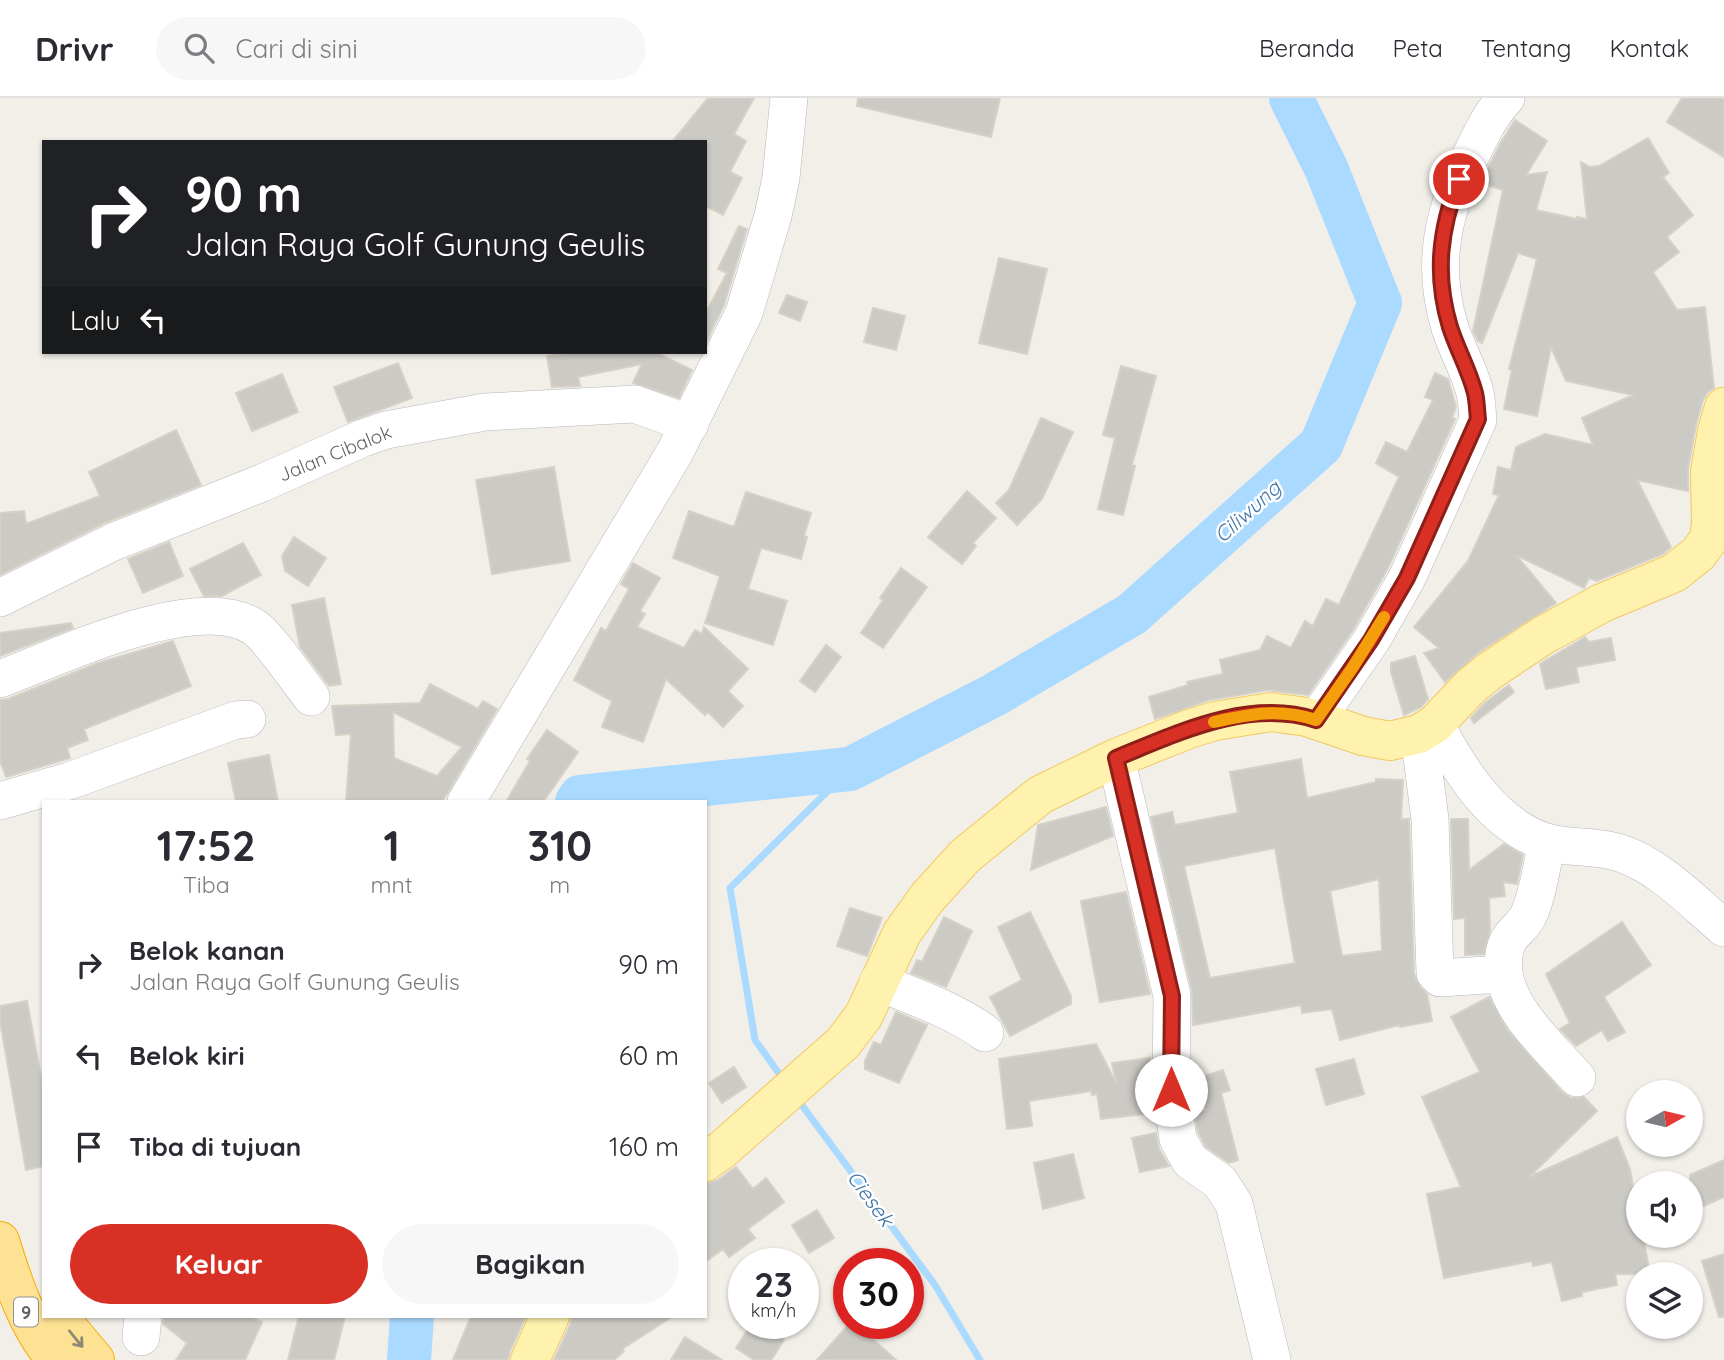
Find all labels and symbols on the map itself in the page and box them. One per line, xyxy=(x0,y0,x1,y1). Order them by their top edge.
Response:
pin xyxy=(1429,149,1489,209)
street label: Jalan Cibalok xyxy=(275,419,395,487)
water label: Ciliwung xyxy=(1208,473,1287,548)
position arrow xyxy=(1134,1053,1208,1127)
north arrow xyxy=(1626,1080,1703,1157)
water label: Ciesek xyxy=(842,1165,901,1233)
speed limit sign: 30 xyxy=(833,1248,924,1339)
road number: 9 xyxy=(14,1297,38,1326)
one-way arrow xyxy=(68,1329,83,1347)

